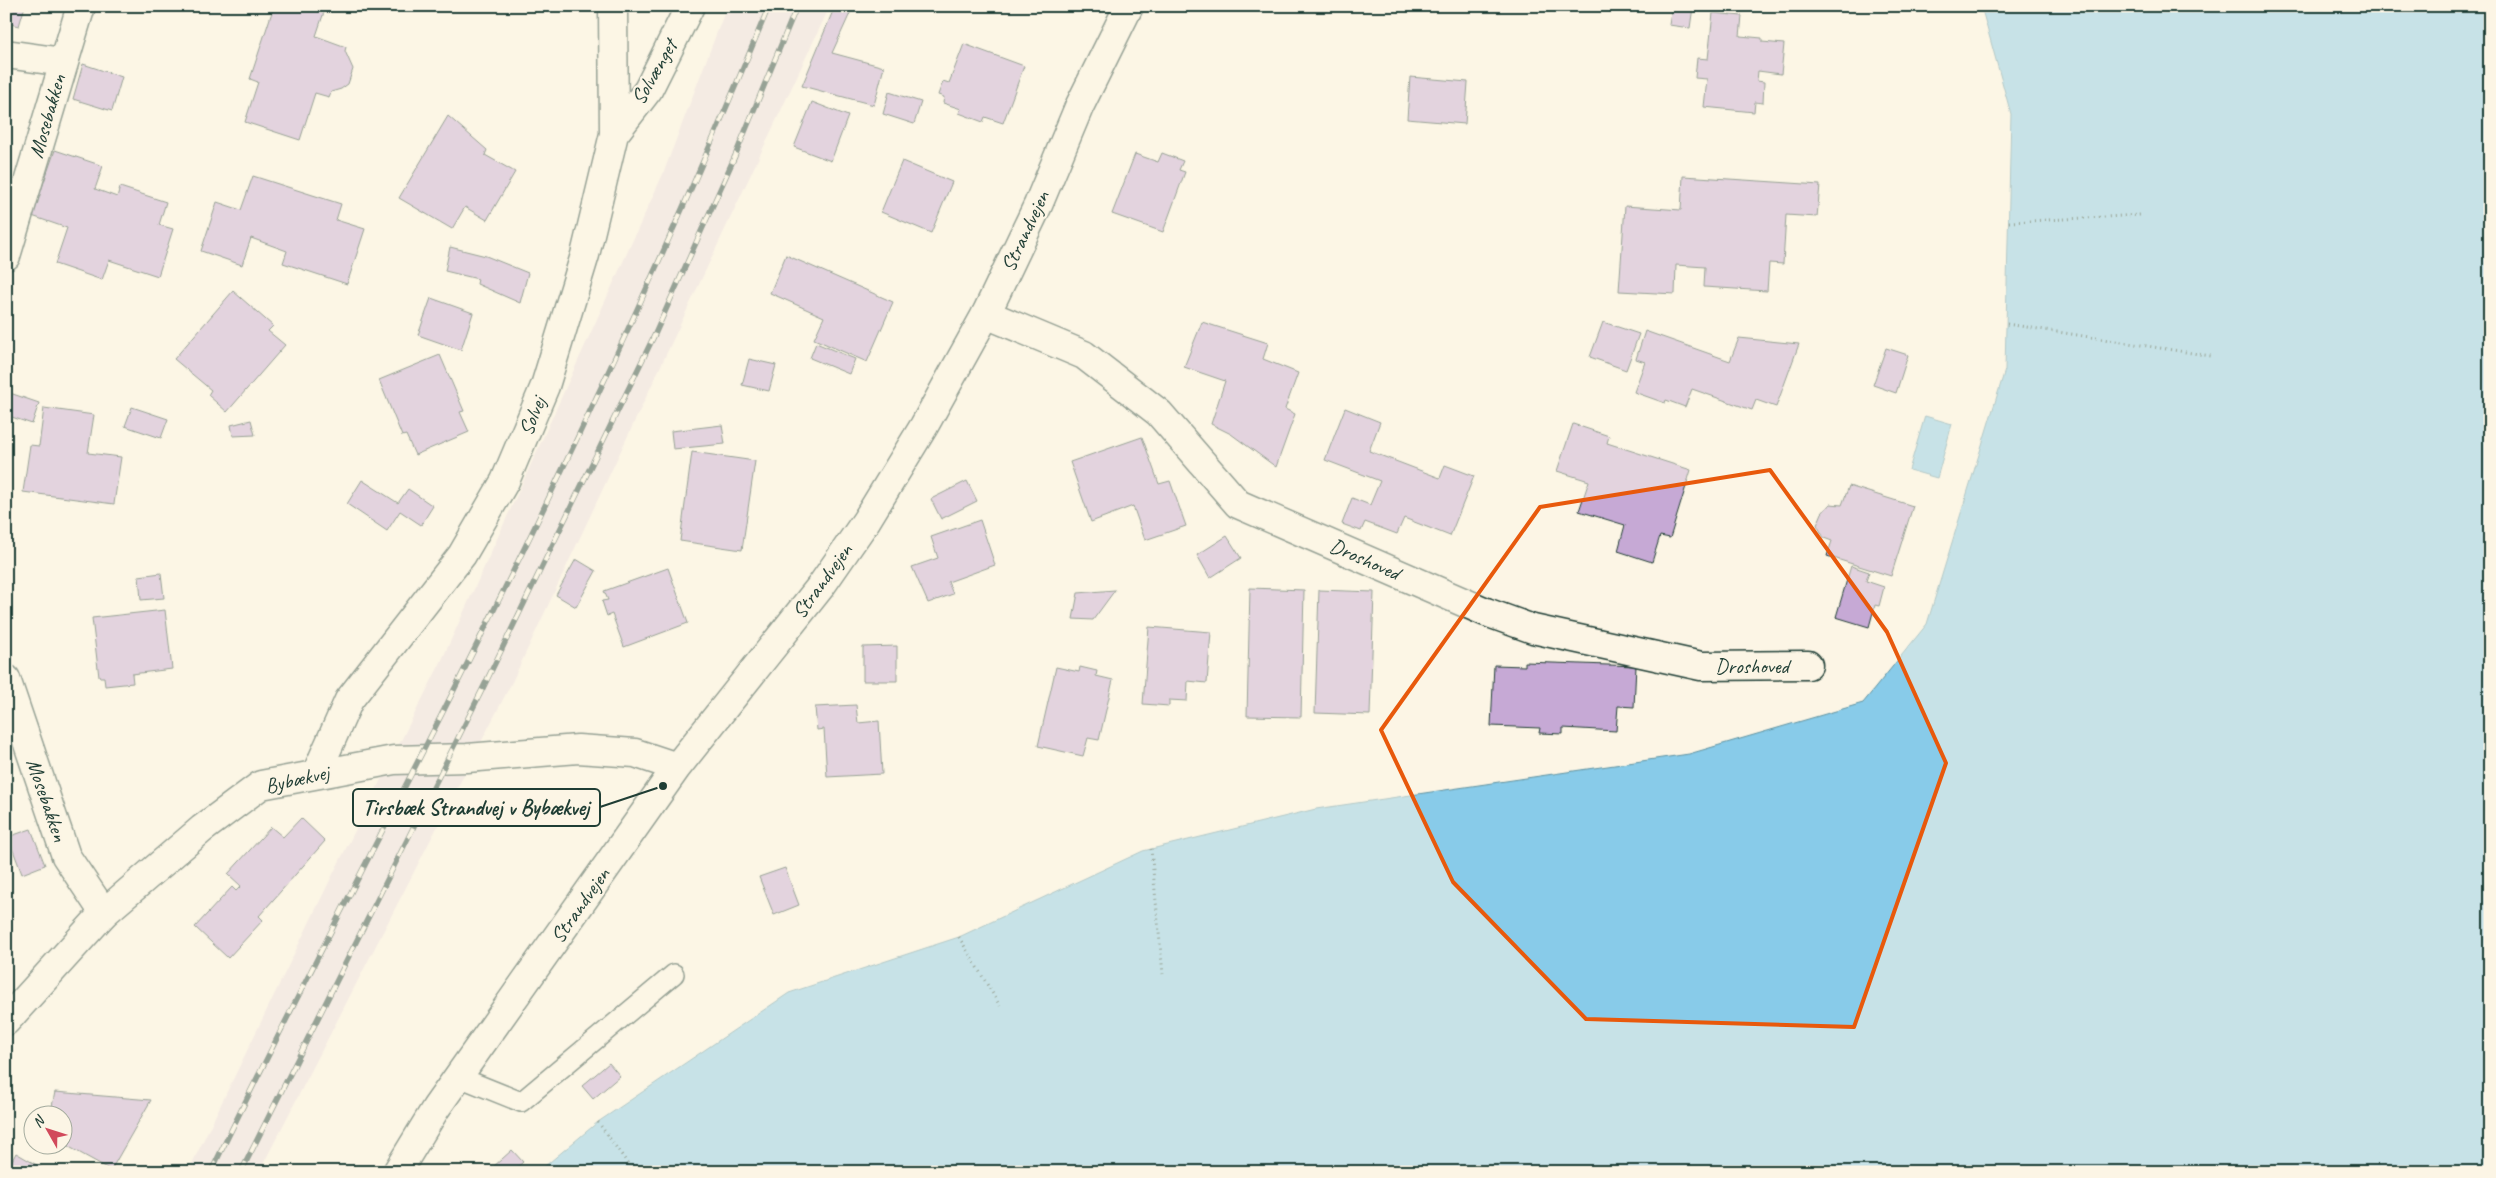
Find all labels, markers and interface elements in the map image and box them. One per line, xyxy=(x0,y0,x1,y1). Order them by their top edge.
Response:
street label: Solvænget xyxy=(625,32,684,109)
street label: Mosebakken xyxy=(23,71,72,161)
street label: Strandvejen xyxy=(995,186,1055,276)
street label: Solvej xyxy=(513,391,552,439)
street label: Droshoved xyxy=(1326,532,1407,587)
street label: Strandvejen xyxy=(786,538,858,624)
street label: Droshoved xyxy=(1715,653,1792,679)
street label: Mosebakken xyxy=(21,755,73,845)
street label: Bybækvej xyxy=(262,758,334,799)
callout: Tirsbæk Strandvej v Bybækvej xyxy=(353,789,600,826)
text: Tirsbæk Strandvej v Bybækvej xyxy=(363,794,592,822)
street label: Strandvejen xyxy=(545,862,616,948)
north arrow xyxy=(22,1106,72,1156)
text: N xyxy=(29,1112,49,1131)

